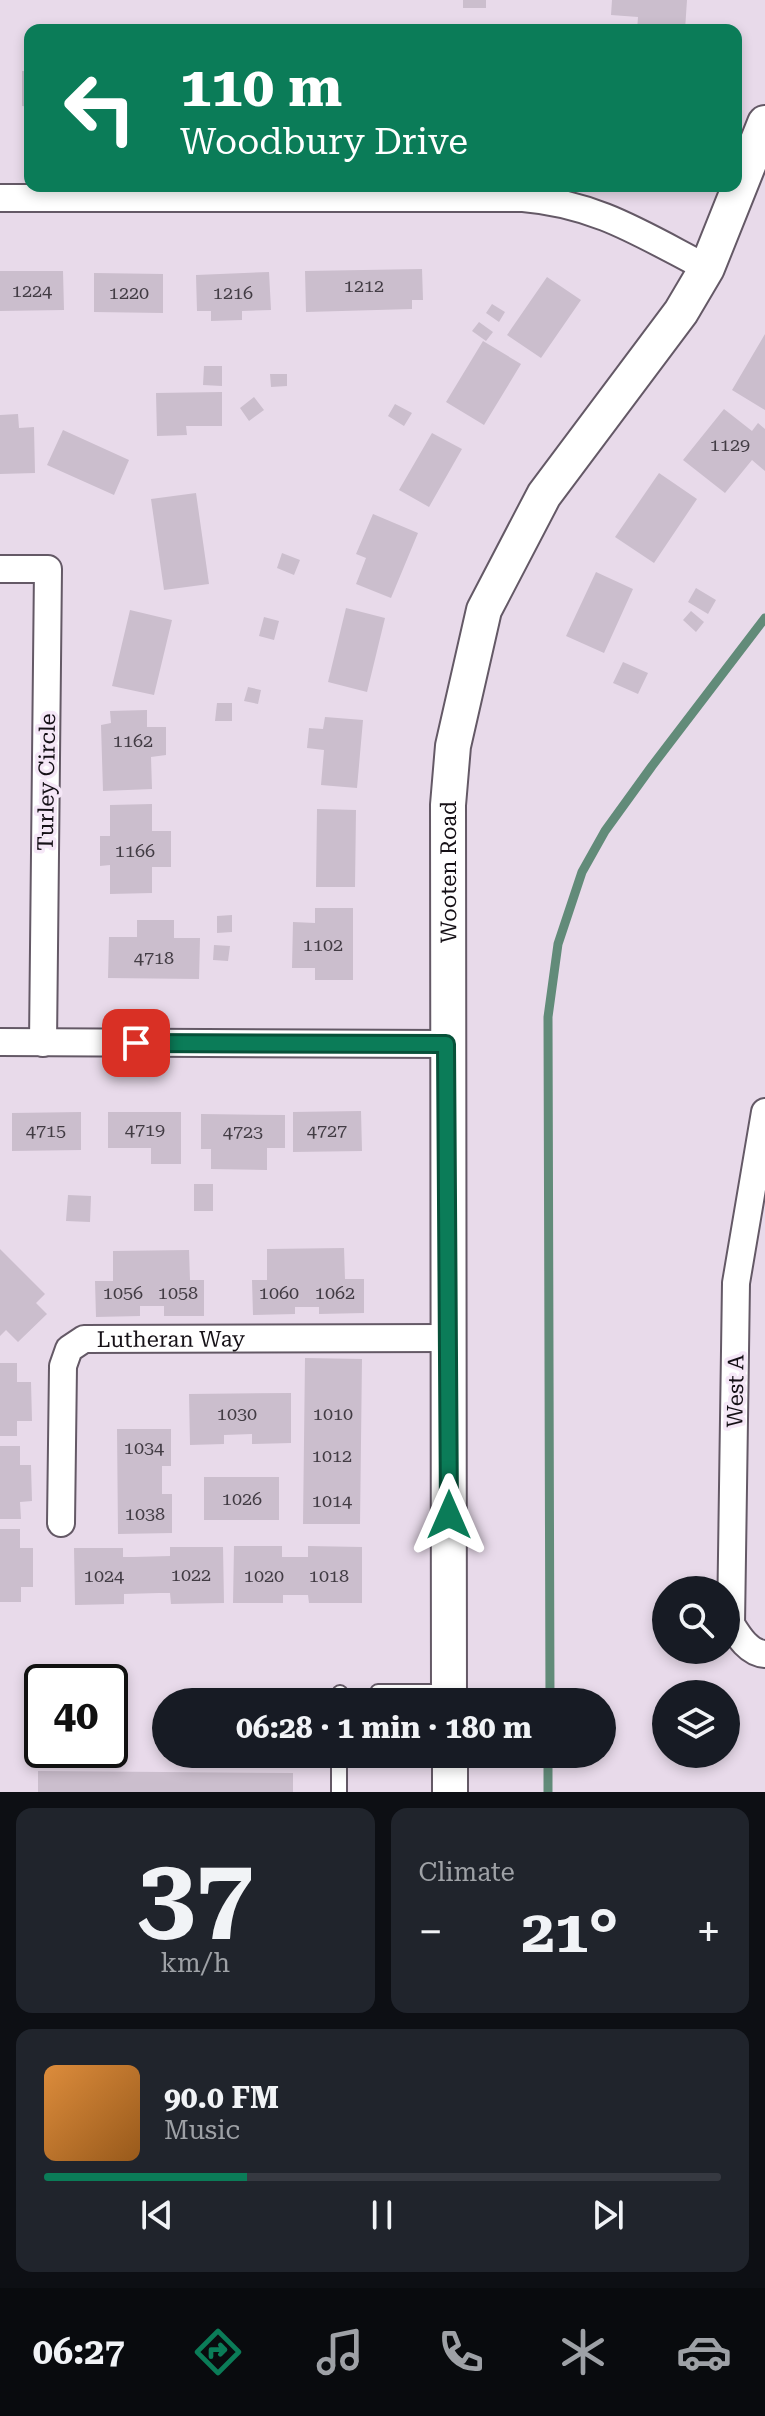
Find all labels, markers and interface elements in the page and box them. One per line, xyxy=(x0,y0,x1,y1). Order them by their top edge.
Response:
text: 110 m xyxy=(180,54,342,120)
icon: left xyxy=(48,56,152,160)
text: Woodbury Drive xyxy=(180,121,468,163)
house number: 1212 xyxy=(344,275,384,296)
house number: 1224 xyxy=(12,280,52,301)
house number: 1220 xyxy=(109,282,149,303)
house number: 1216 xyxy=(213,282,253,303)
house number: 1129 xyxy=(710,434,750,455)
street label: Turley Circle xyxy=(33,713,60,851)
house number: 1162 xyxy=(113,730,153,751)
street label: Wooten Road xyxy=(436,801,461,943)
house number: 1166 xyxy=(115,840,155,861)
house number: 1102 xyxy=(303,934,343,955)
house number: 4718 xyxy=(134,947,174,968)
pin xyxy=(102,1009,170,1077)
icon: arrive xyxy=(114,1021,158,1065)
house number: 4719 xyxy=(125,1119,165,1140)
house number: 4715 xyxy=(26,1120,66,1141)
house number: 4727 xyxy=(307,1120,347,1141)
house number: 4723 xyxy=(223,1121,263,1142)
house number: 1056 xyxy=(103,1282,143,1303)
house number: 1058 xyxy=(158,1282,198,1303)
house number: 1060 xyxy=(259,1282,299,1303)
house number: 1062 xyxy=(315,1282,355,1303)
street label: Lutheran Way xyxy=(97,1327,245,1352)
street label: West A xyxy=(722,1354,749,1428)
house number: 1030 xyxy=(217,1403,257,1424)
house number: 1010 xyxy=(313,1403,353,1424)
house number: 1034 xyxy=(124,1437,164,1458)
house number: 1012 xyxy=(312,1445,352,1466)
position arrow xyxy=(407,1473,491,1557)
house number: 1026 xyxy=(222,1488,262,1509)
house number: 1014 xyxy=(312,1490,352,1511)
house number: 1038 xyxy=(125,1503,165,1524)
house number: 1022 xyxy=(171,1564,211,1585)
house number: 1024 xyxy=(84,1565,124,1586)
house number: 1020 xyxy=(244,1565,284,1586)
house number: 1018 xyxy=(309,1565,349,1586)
map controls xyxy=(652,1576,740,1768)
button: search xyxy=(652,1576,740,1664)
speed limit sign: 40 xyxy=(24,1664,128,1768)
button: layers xyxy=(652,1680,740,1768)
text: 06:28 · 1 min · 180 m xyxy=(236,1710,532,1745)
text: 37 xyxy=(137,1835,253,1956)
text: Climate xyxy=(419,1857,515,1887)
text: 21° xyxy=(521,1896,618,1967)
text: − xyxy=(419,1906,443,1958)
text: + xyxy=(696,1906,721,1958)
text: km/h xyxy=(160,1948,230,1978)
text: 90.0 FM xyxy=(164,2080,279,2115)
text: Music xyxy=(164,2115,240,2145)
icon: previous xyxy=(135,2193,179,2237)
icon: pause xyxy=(360,2193,404,2237)
icon: next xyxy=(586,2193,630,2237)
icon: directions xyxy=(190,2324,246,2380)
icon: music xyxy=(312,2324,368,2380)
icon: phone xyxy=(433,2324,489,2380)
icon: climate xyxy=(555,2324,611,2380)
icon: car xyxy=(676,2324,732,2380)
text: 06:27 xyxy=(33,2331,125,2373)

